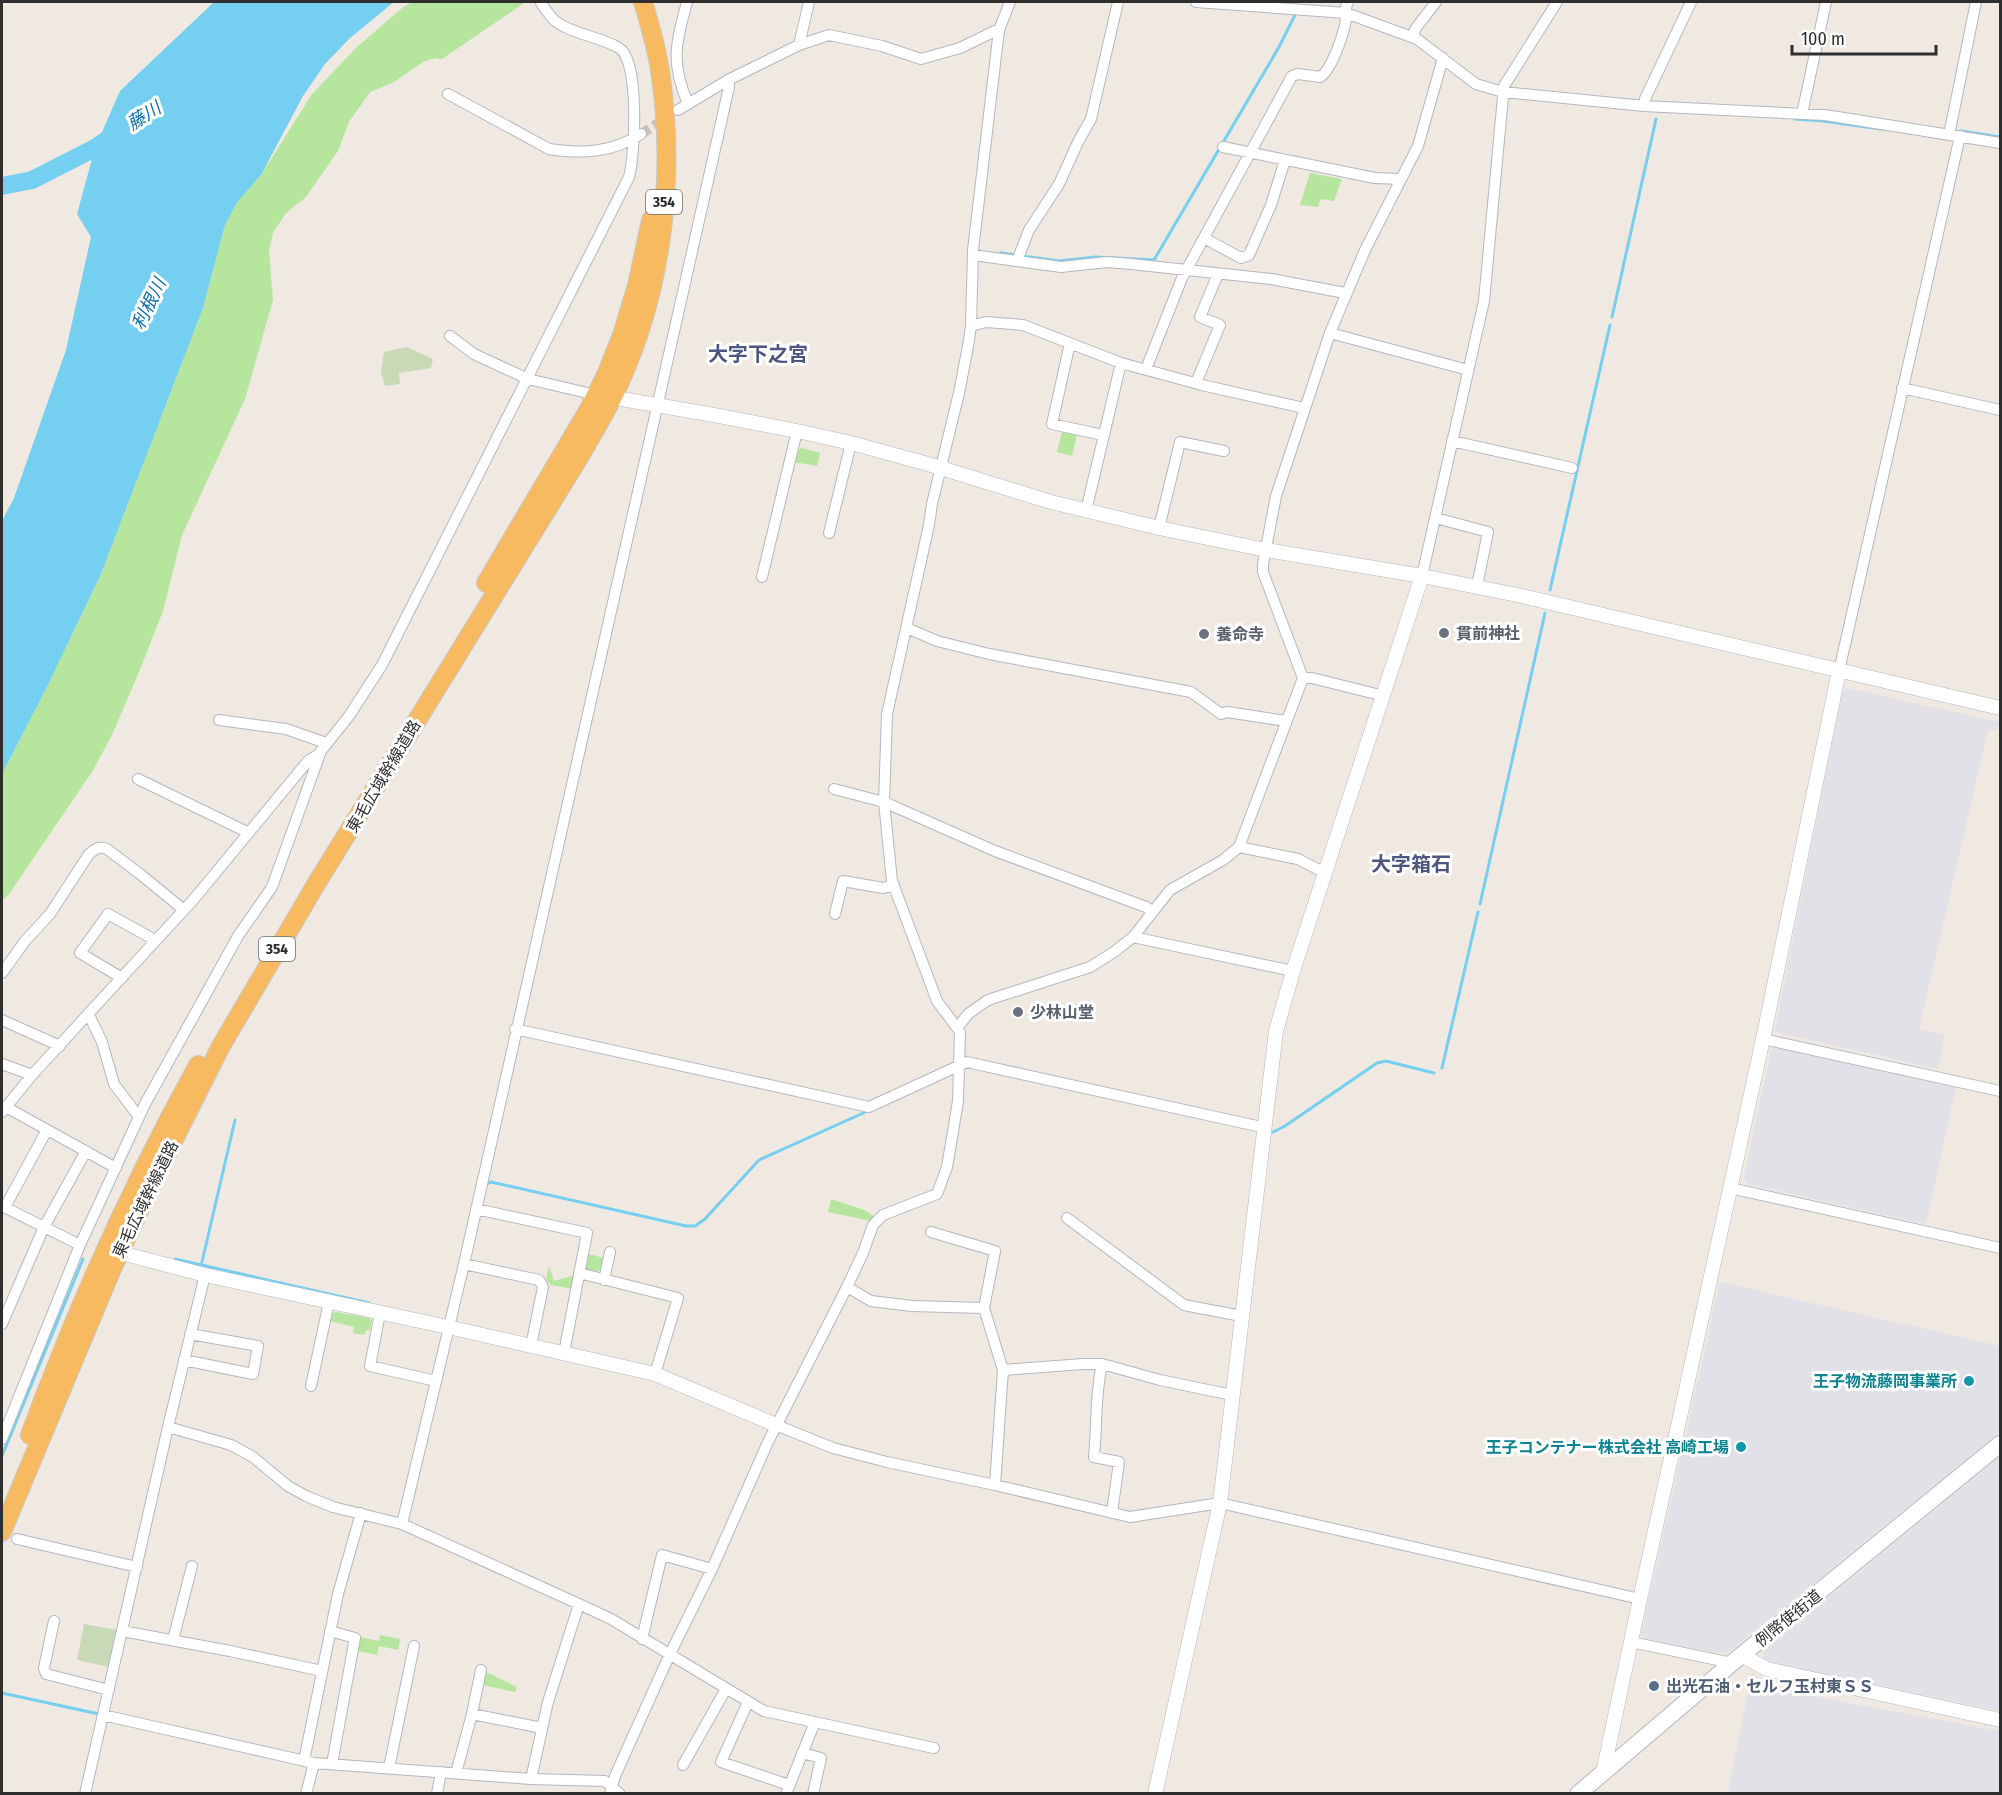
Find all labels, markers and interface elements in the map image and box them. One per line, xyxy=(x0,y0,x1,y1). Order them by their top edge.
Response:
scale bar xyxy=(1792,18,1936,56)
text: 100 m xyxy=(1801,28,1845,50)
water label: 藤川 xyxy=(123,96,167,135)
road number: 354 xyxy=(646,190,682,214)
water label: 利根川 xyxy=(127,273,172,333)
district label: 大字下之宮 xyxy=(708,342,808,366)
place label: 貫前神社 xyxy=(1456,624,1520,643)
place label: 養命寺 xyxy=(1216,625,1264,644)
marker: 貫前神社 xyxy=(1437,626,1451,640)
marker: 養命寺 xyxy=(1197,627,1211,641)
street label: 東毛広域幹線道路 xyxy=(342,716,425,836)
district label: 大字箱石 xyxy=(1371,852,1451,876)
road number: 354 xyxy=(259,937,295,961)
place label: 少林山堂 xyxy=(1030,1003,1094,1022)
marker: 少林山堂 xyxy=(1011,1005,1025,1019)
street label: 東毛広域幹線道路 xyxy=(109,1138,182,1261)
place label: 王子物流藤岡事業所 xyxy=(1813,1372,1957,1391)
marker: 王子物流藤岡事業所 xyxy=(1962,1374,1976,1388)
place label: 王子コンテナー株式会社 高崎工場 xyxy=(1486,1438,1729,1457)
marker: 王子コンテナー株式会社 高崎工場 xyxy=(1734,1440,1748,1454)
street label: 例幣使街道 xyxy=(1751,1586,1825,1651)
place label: 出光石油・セルフ玉村東ＳＳ xyxy=(1666,1677,1874,1696)
marker: 出光石油・セルフ玉村東ＳＳ xyxy=(1647,1679,1661,1693)

